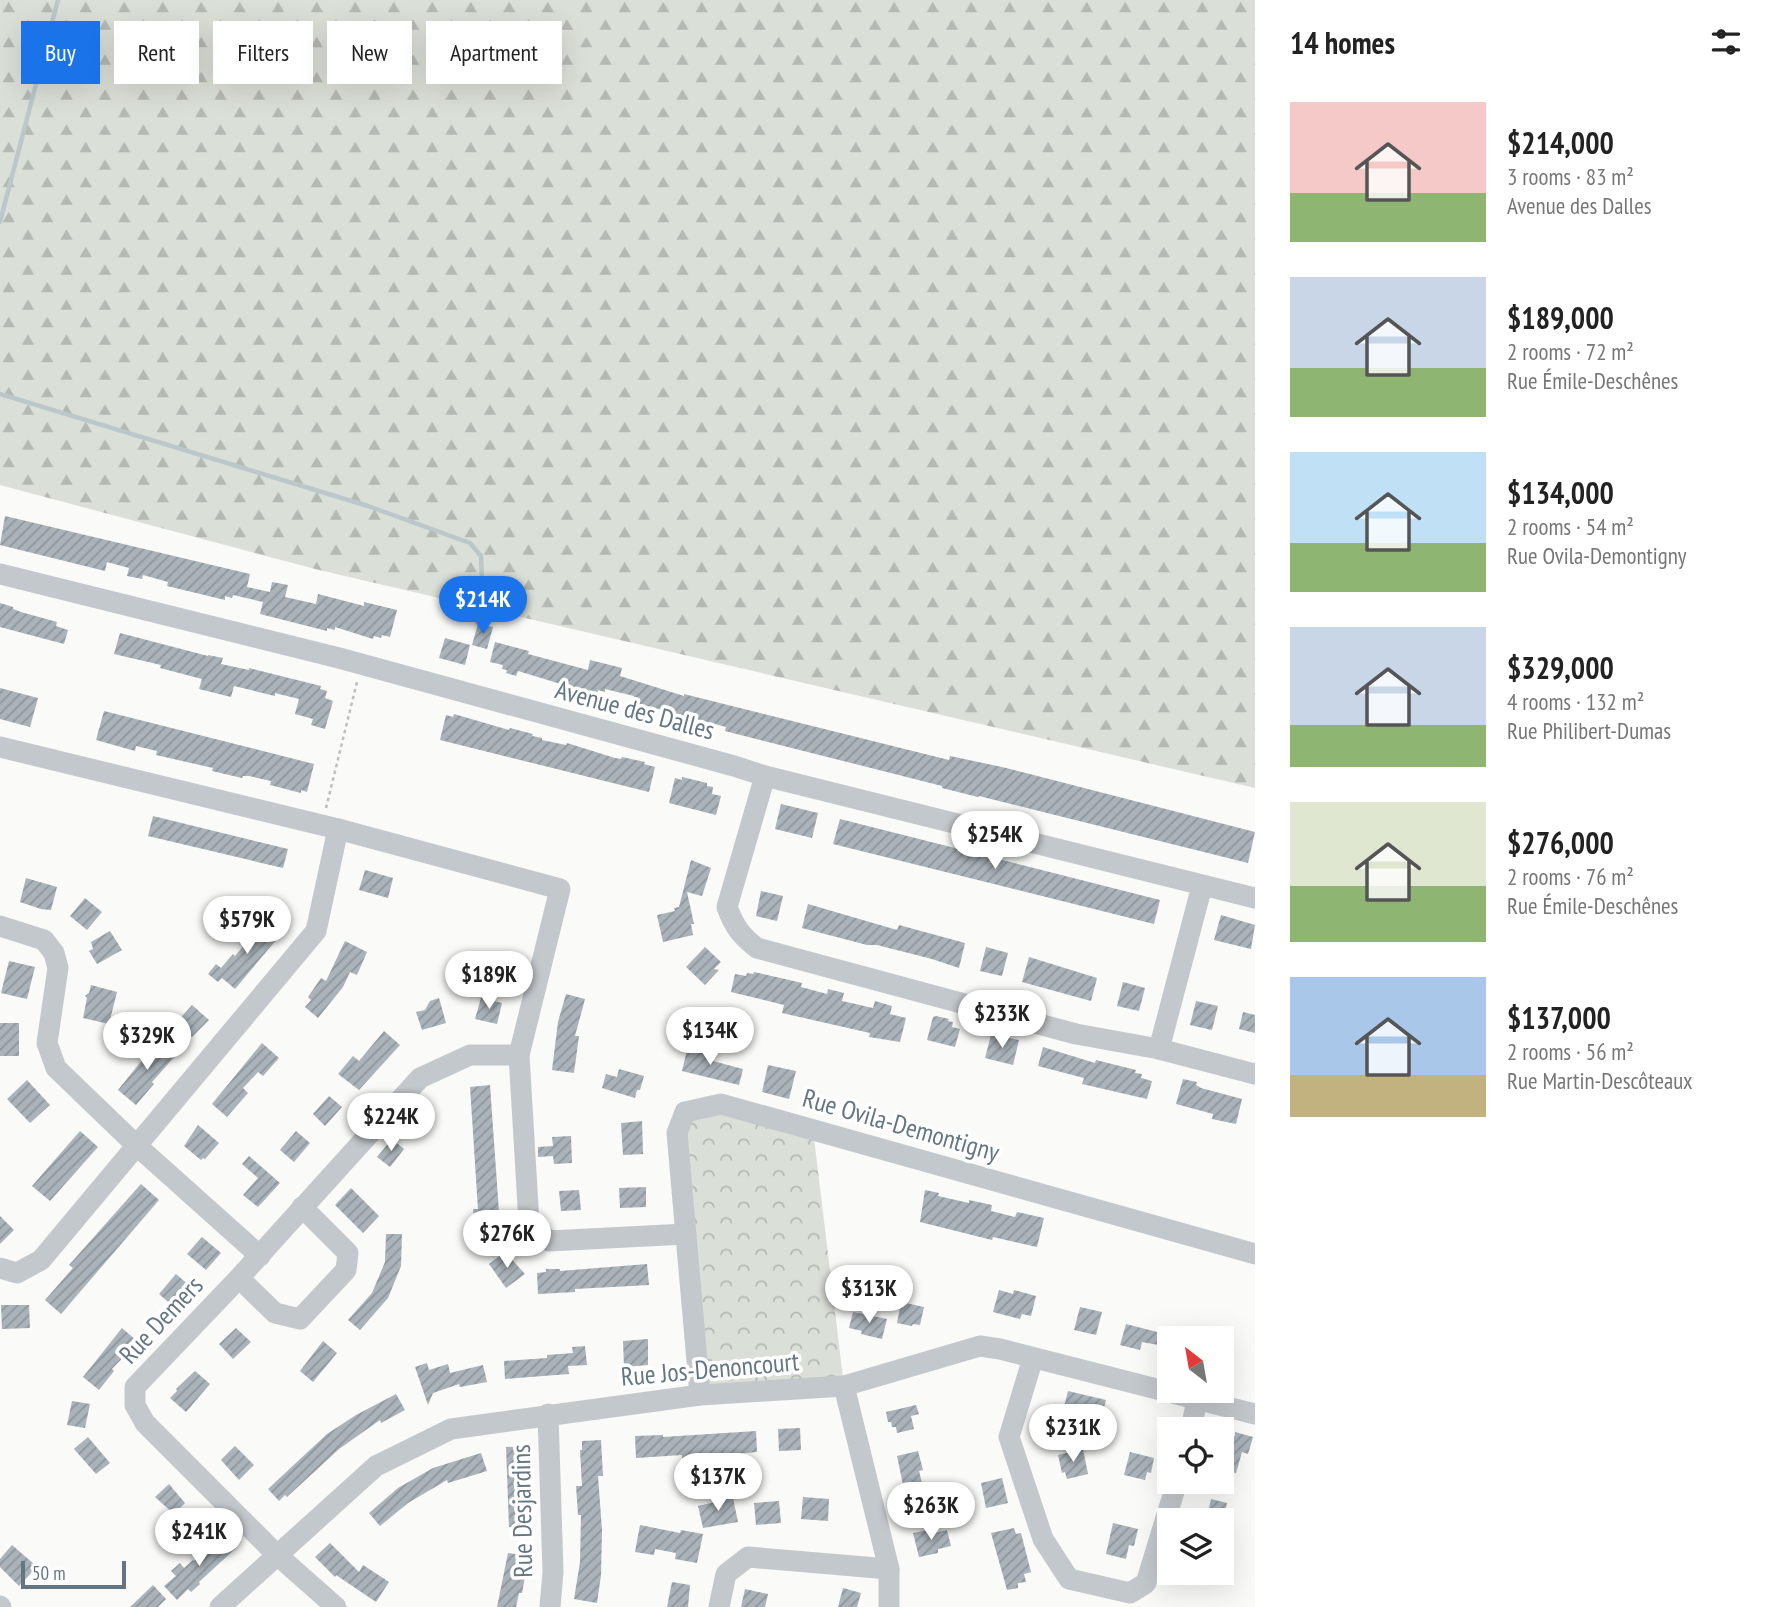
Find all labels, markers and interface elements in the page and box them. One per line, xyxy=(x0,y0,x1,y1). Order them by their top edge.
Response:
chip: Buy xyxy=(21,21,100,84)
chip: Rent xyxy=(114,21,199,84)
chip: Filters xyxy=(213,21,313,84)
chip: New xyxy=(327,21,412,84)
chip: Apartment xyxy=(426,21,562,84)
text: 14 homes xyxy=(1290,23,1395,62)
icon: filters xyxy=(1707,23,1745,61)
text: $214,000 xyxy=(1507,123,1614,162)
icon: home xyxy=(1346,130,1430,214)
text: 3 rooms · 83 m² xyxy=(1507,162,1634,191)
text: Avenue des Dalles xyxy=(1507,191,1651,220)
text: $189,000 xyxy=(1507,298,1614,337)
icon: home xyxy=(1346,305,1430,389)
text: 2 rooms · 72 m² xyxy=(1507,337,1634,366)
text: Rue Émile-Deschênes xyxy=(1507,366,1678,395)
text: $134,000 xyxy=(1507,473,1614,512)
icon: home xyxy=(1346,480,1430,564)
text: 2 rooms · 54 m² xyxy=(1507,512,1634,541)
text: Rue Ovila-Demontigny xyxy=(1507,541,1687,570)
pin: $214K xyxy=(434,576,532,636)
text: $214K xyxy=(455,584,511,613)
text: $329,000 xyxy=(1507,648,1614,687)
icon: home xyxy=(1346,655,1430,739)
street label: Avenue des Dalles xyxy=(552,672,718,747)
text: 4 rooms · 132 m² xyxy=(1507,687,1644,716)
text: Rue Philibert-Dumas xyxy=(1507,716,1671,745)
pin: $254K xyxy=(946,812,1044,871)
text: $254K xyxy=(967,819,1023,848)
text: $276,000 xyxy=(1507,823,1614,862)
icon: home xyxy=(1346,830,1430,914)
text: 2 rooms · 76 m² xyxy=(1507,862,1634,891)
text: Rue Émile-Deschênes xyxy=(1507,891,1678,920)
pin: $579K xyxy=(198,897,296,956)
text: $579K xyxy=(219,904,275,933)
pin: $189K xyxy=(440,951,538,1011)
text: $189K xyxy=(461,959,517,988)
pin: $233K xyxy=(953,990,1051,1050)
text: $233K xyxy=(974,998,1030,1027)
text: $137,000 xyxy=(1507,998,1611,1037)
icon: home xyxy=(1346,1005,1430,1089)
pin: $134K xyxy=(661,1007,759,1067)
pin: $329K xyxy=(98,1012,196,1072)
text: $134K xyxy=(682,1015,738,1044)
text: $329K xyxy=(119,1020,175,1049)
text: 2 rooms · 56 m² xyxy=(1507,1037,1634,1066)
text: Rue Martin-Descôteaux xyxy=(1507,1066,1693,1095)
street label: Rue Ovila-Demontigny xyxy=(799,1081,1003,1168)
pin: $224K xyxy=(342,1094,440,1153)
text: $224K xyxy=(363,1101,419,1130)
pin: $276K xyxy=(458,1210,556,1270)
text: $276K xyxy=(479,1218,535,1247)
pin: $313K xyxy=(820,1266,918,1325)
street label: Rue Demers xyxy=(112,1269,210,1370)
text: $313K xyxy=(841,1273,897,1302)
north arrow xyxy=(1157,1326,1234,1404)
map controls xyxy=(1157,1326,1234,1585)
street label: Rue Jos-Denoncourt xyxy=(620,1344,800,1393)
pin: $231K xyxy=(1024,1404,1122,1464)
text: $231K xyxy=(1045,1412,1101,1441)
button: locate xyxy=(1157,1417,1234,1494)
street label: Rue Desjardins xyxy=(504,1444,539,1578)
pin: $137K xyxy=(669,1454,767,1513)
text: $137K xyxy=(690,1461,746,1490)
pin: $263K xyxy=(882,1482,980,1542)
text: $263K xyxy=(903,1490,959,1519)
pin: $241K xyxy=(150,1508,248,1568)
button: layers xyxy=(1157,1508,1234,1585)
text: $241K xyxy=(171,1516,227,1545)
scale bar xyxy=(21,1558,126,1590)
text: 50 m xyxy=(32,1561,66,1585)

